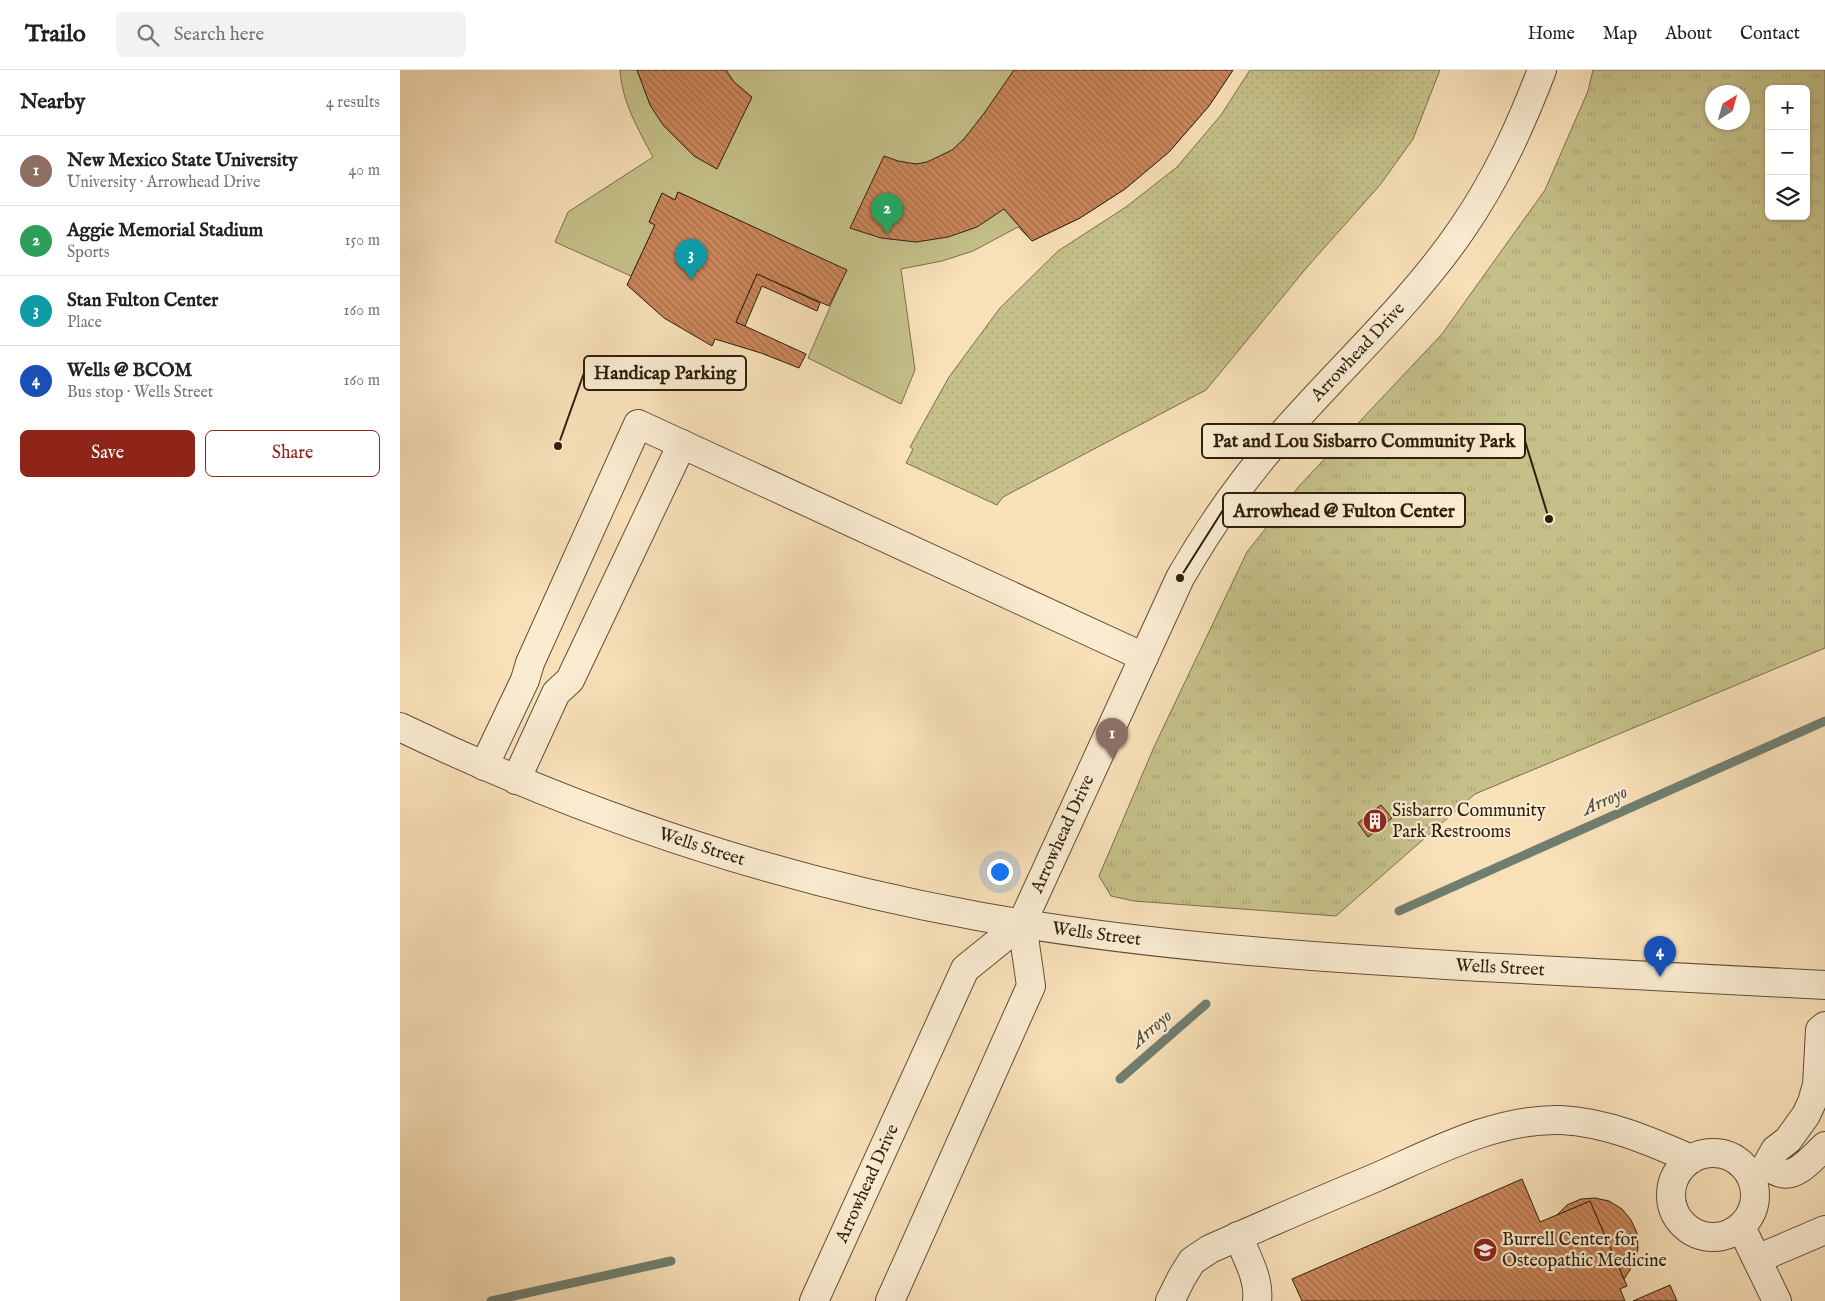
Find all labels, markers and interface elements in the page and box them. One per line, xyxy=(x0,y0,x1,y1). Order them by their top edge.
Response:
search box xyxy=(116,12,466,57)
text: Trailo xyxy=(25,19,86,50)
icon: search xyxy=(134,21,162,49)
text: Search here xyxy=(174,23,264,47)
text: Home xyxy=(1528,23,1575,46)
text: Map xyxy=(1603,23,1637,46)
text: About xyxy=(1665,23,1712,46)
text: Contact xyxy=(1740,23,1800,46)
north arrow xyxy=(1705,85,1750,130)
map controls xyxy=(1765,85,1810,220)
button: + xyxy=(1765,85,1810,130)
text: Nearby xyxy=(20,89,85,116)
text: 4 results xyxy=(326,93,380,113)
button: − xyxy=(1765,130,1810,175)
text: New Mexico State University xyxy=(67,149,298,173)
text: 1 xyxy=(33,161,39,181)
text: 40 m xyxy=(348,161,380,181)
text: University · Arrowhead Drive xyxy=(67,173,260,193)
button: layers xyxy=(1765,175,1810,220)
pin: 2 xyxy=(871,193,903,234)
text: Aggie Memorial Stadium xyxy=(67,219,263,243)
text: 2 xyxy=(32,231,40,251)
text: 150 m xyxy=(345,231,380,251)
pin: 3 xyxy=(675,239,707,280)
text: Sports xyxy=(67,243,109,263)
text: Stan Fulton Center xyxy=(67,289,218,313)
street label: Arrowhead Drive xyxy=(1305,298,1410,407)
text: 3 xyxy=(33,301,39,321)
text: 160 m xyxy=(344,301,380,321)
text: Place xyxy=(67,313,102,333)
callout: Handicap Parking xyxy=(584,356,746,390)
text: Wells @ BCOM xyxy=(67,359,192,383)
text: Handicap Parking xyxy=(594,362,737,386)
text: 4 xyxy=(32,371,40,391)
text: 160 m xyxy=(344,371,380,391)
text: Bus stop · Wells Street xyxy=(67,383,213,403)
callout: Pat and Lou Sisbarro Community Park xyxy=(1202,424,1525,458)
button: Save xyxy=(20,430,195,477)
button: Share xyxy=(205,430,380,477)
text: Pat and Lou Sisbarro Community Park xyxy=(1213,430,1516,454)
callout: Arrowhead @ Fulton Center xyxy=(1223,493,1465,527)
text: Arrowhead @ Fulton Center xyxy=(1232,500,1456,524)
pin: 1 xyxy=(1096,718,1128,759)
street label: Arrowhead Drive xyxy=(1025,771,1100,898)
water label: Arroyo xyxy=(1577,780,1631,822)
place label: Sisbarro Community Park Restrooms xyxy=(1392,800,1546,844)
building icon: Sisbarro Community Park Restrooms xyxy=(1362,808,1388,834)
street label: Wells Street xyxy=(656,822,748,871)
your location xyxy=(987,859,1013,885)
street label: Wells Street xyxy=(1051,917,1142,951)
pin: 4 xyxy=(1644,936,1676,977)
street label: Wells Street xyxy=(1455,954,1545,982)
water label: Arroyo xyxy=(1125,1004,1178,1055)
street label: Arrowhead Drive xyxy=(830,1121,904,1247)
place label: Burrell Center for Osteopathic Medicine xyxy=(1502,1229,1667,1273)
school or university icon: Burrell Center for Osteopathic Medicine xyxy=(1472,1237,1498,1263)

